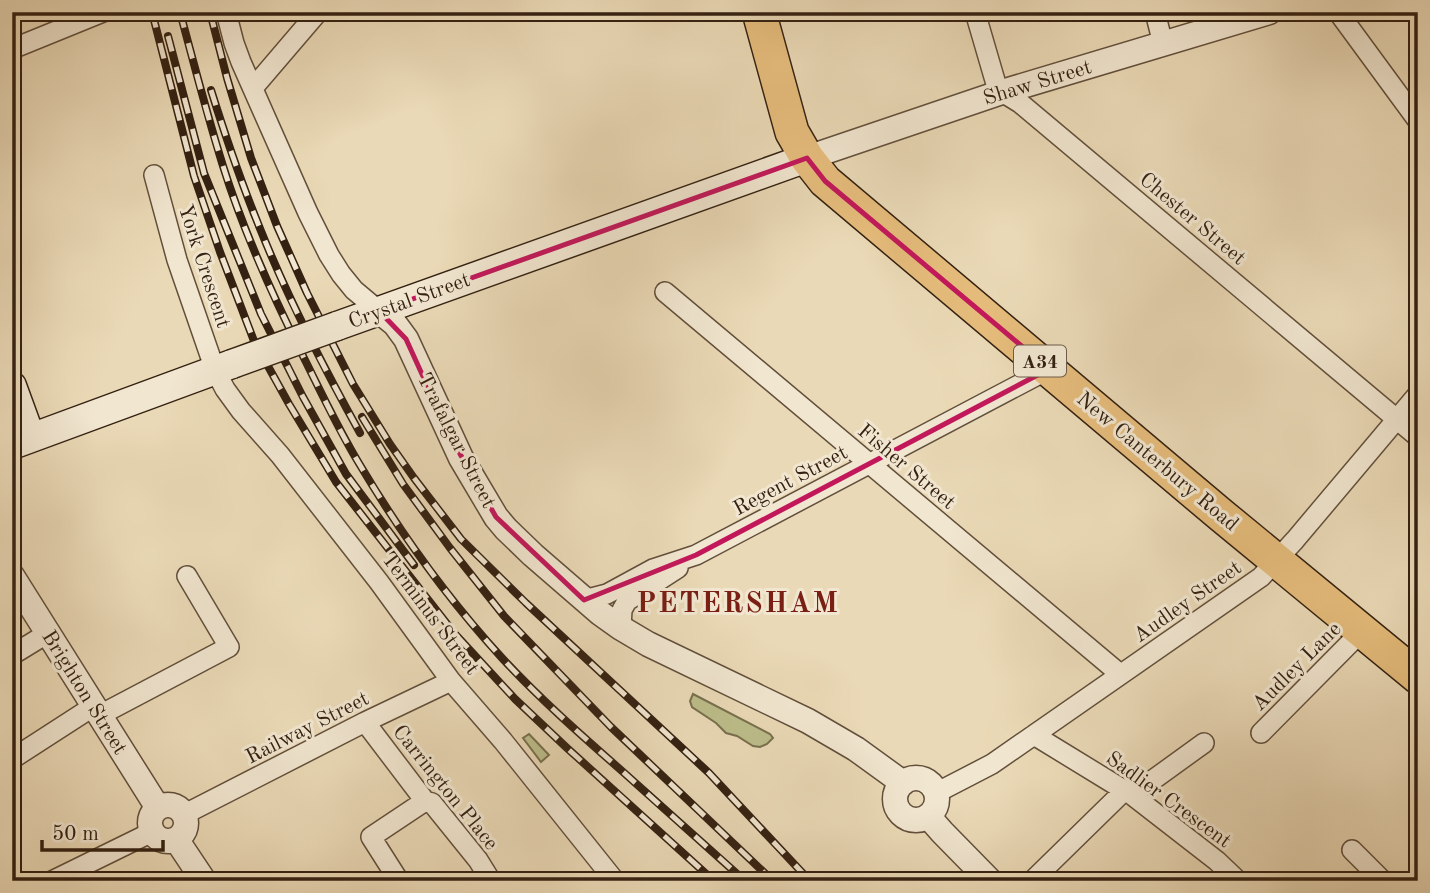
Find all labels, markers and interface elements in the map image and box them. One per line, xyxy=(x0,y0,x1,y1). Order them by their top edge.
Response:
street label: Shaw Street xyxy=(981,57,1094,110)
street label: Chester Street xyxy=(1135,169,1249,269)
street label: York Crescent xyxy=(174,202,233,331)
street label: Crystal Street xyxy=(346,270,473,333)
road number: A34 xyxy=(1014,346,1066,376)
street label: Trafalgar Street xyxy=(413,370,499,512)
street label: New Canterbury Road xyxy=(1072,389,1242,536)
street label: Fisher Street xyxy=(853,420,959,514)
street label: Regent Street xyxy=(730,442,851,520)
street label: Terminus Street xyxy=(377,549,483,679)
street label: Audley Street xyxy=(1130,557,1246,647)
district label: PETERSHAM xyxy=(636,591,840,619)
street label: Audley Lane xyxy=(1249,619,1346,716)
street label: Brighton Street xyxy=(37,627,130,759)
street label: Railway Street xyxy=(243,688,373,768)
street label: Carrington Place xyxy=(388,721,501,854)
street label: Sadlier Crescent xyxy=(1102,748,1234,852)
scale bar xyxy=(42,809,163,853)
text: 50 m xyxy=(52,824,99,845)

